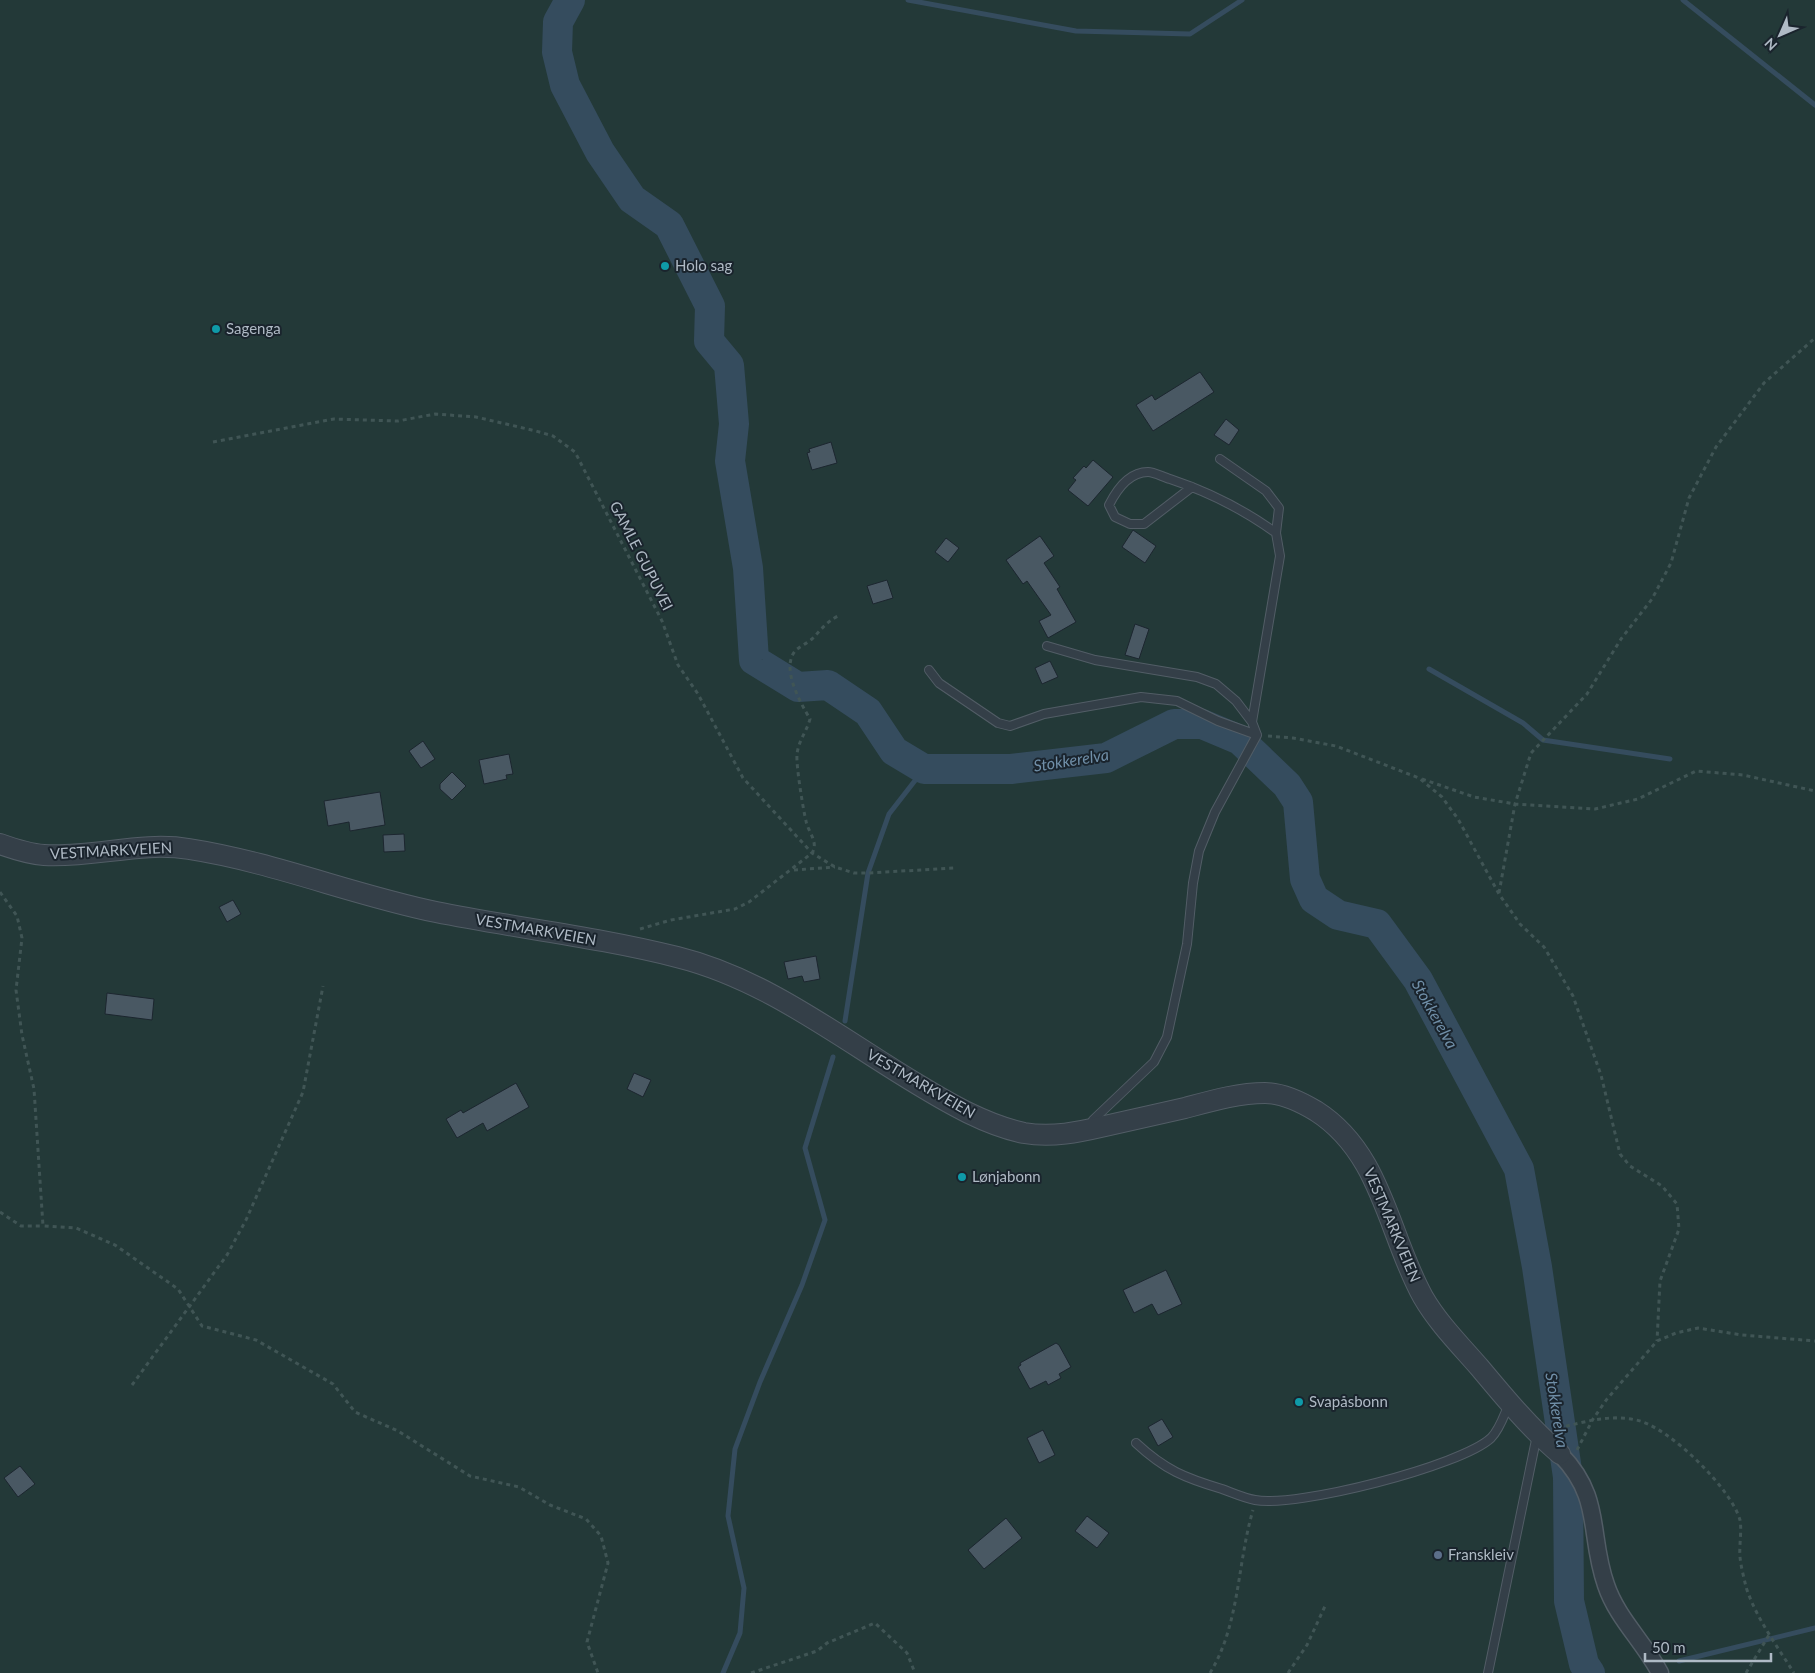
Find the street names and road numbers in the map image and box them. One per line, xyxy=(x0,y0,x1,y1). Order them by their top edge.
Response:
street label: GAMLE GUPUVEI xyxy=(607,498,677,613)
street label: VESTMARKVEIEN xyxy=(49,838,173,862)
street label: VESTMARKVEIEN xyxy=(474,910,598,949)
street label: VESTMARKVEIEN xyxy=(864,1045,979,1122)
street label: VESTMARKVEIEN xyxy=(1361,1165,1425,1284)

